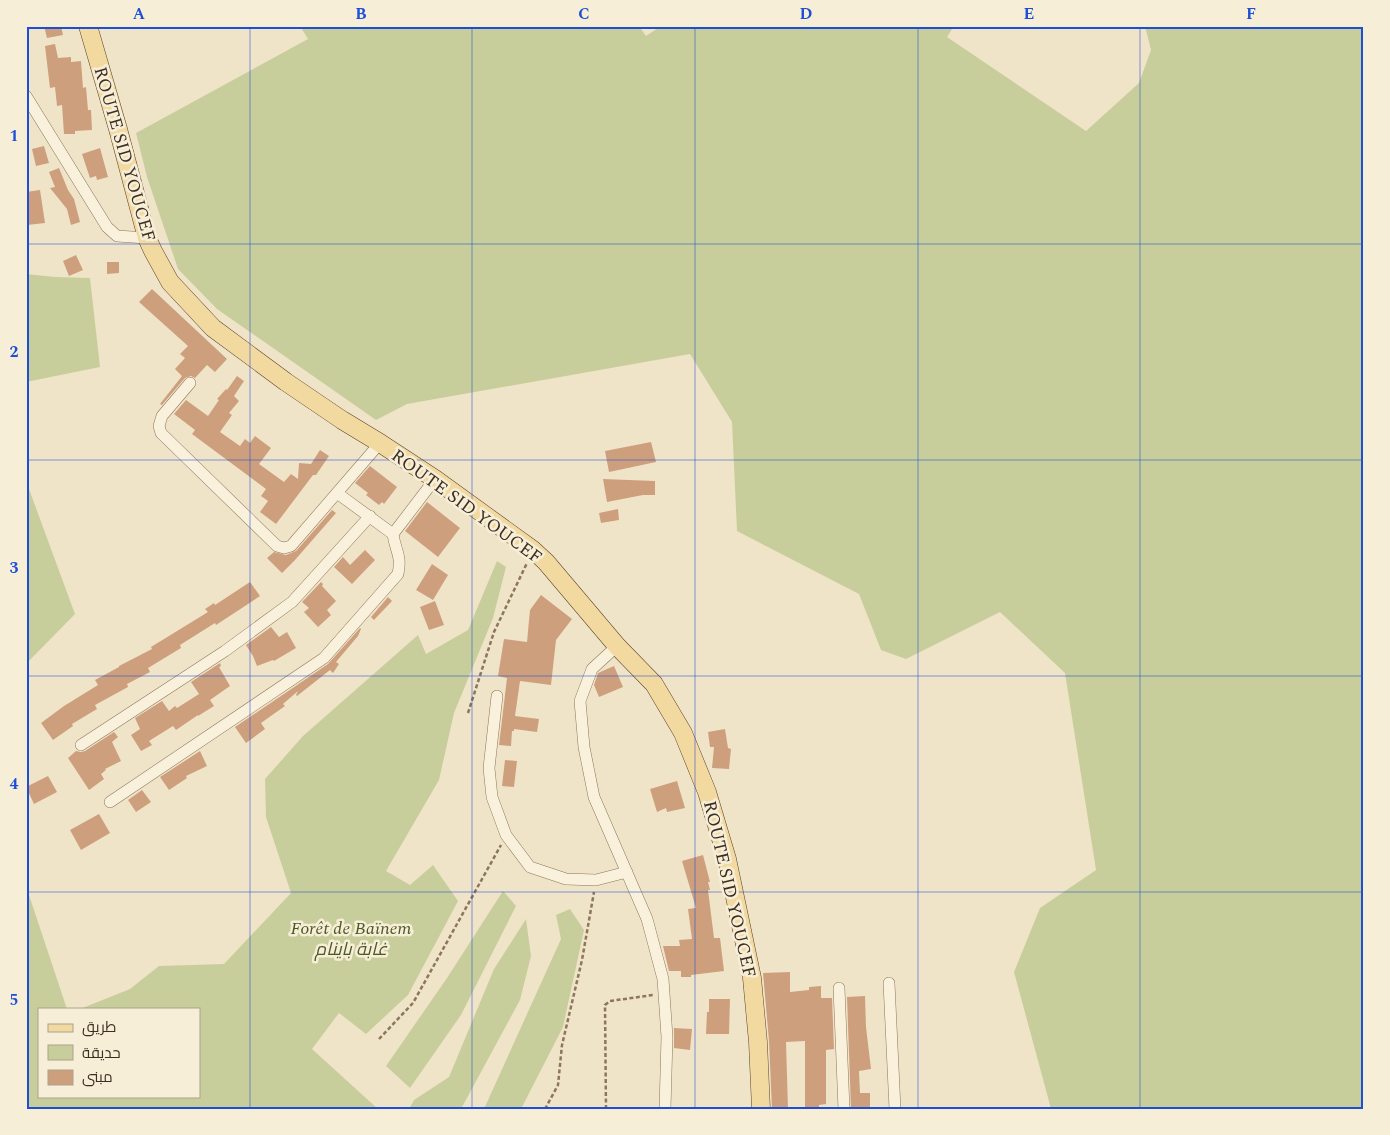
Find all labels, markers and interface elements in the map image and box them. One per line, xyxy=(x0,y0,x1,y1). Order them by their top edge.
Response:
text: A xyxy=(133,2,146,26)
text: B xyxy=(355,2,367,26)
text: C xyxy=(578,2,590,26)
text: D xyxy=(800,2,813,26)
text: E xyxy=(1024,2,1034,26)
text: F xyxy=(1246,2,1256,26)
street label: ROUTE SID YOUCEF xyxy=(87,63,162,245)
text: 1 xyxy=(10,124,18,148)
text: 2 xyxy=(10,340,19,364)
street label: ROUTE SID YOUCEF xyxy=(386,442,548,571)
text: 3 xyxy=(10,556,19,580)
text: 4 xyxy=(10,772,19,796)
street label: ROUTE SID YOUCEF xyxy=(696,798,763,980)
park label: Forêt de Baïnem غابة باينام xyxy=(291,915,412,963)
text: 5 xyxy=(10,988,18,1012)
legend xyxy=(38,1008,200,1098)
text: طريق xyxy=(82,1016,116,1039)
text: حديقة xyxy=(82,1042,121,1065)
text: مبنى xyxy=(82,1066,113,1089)

